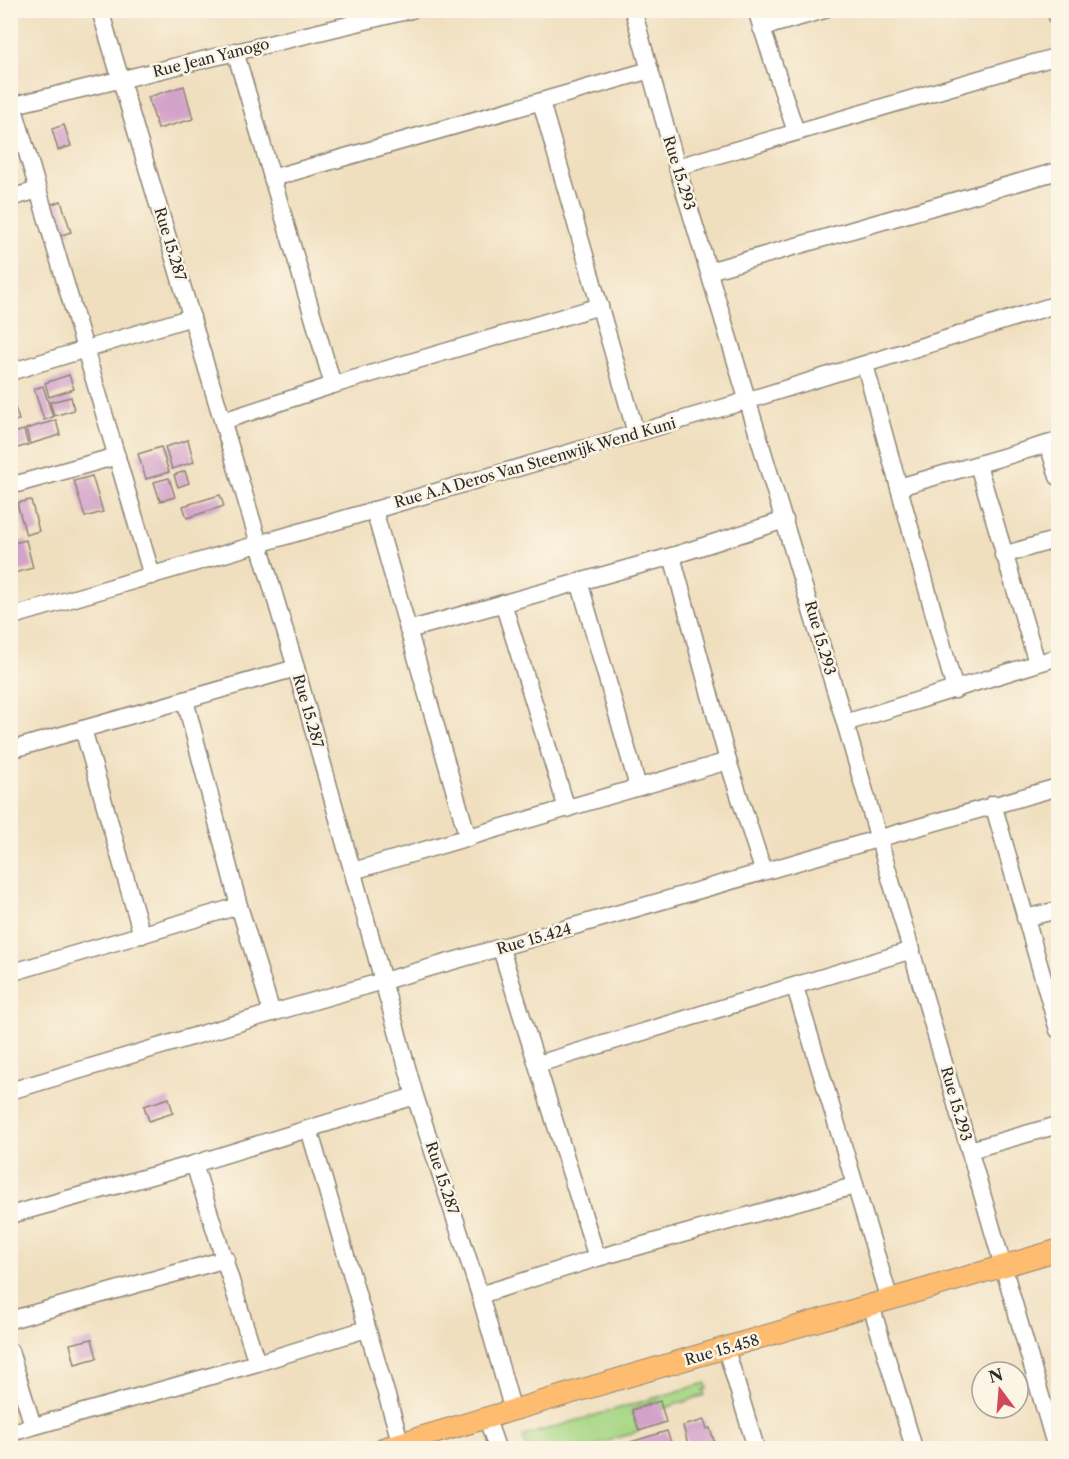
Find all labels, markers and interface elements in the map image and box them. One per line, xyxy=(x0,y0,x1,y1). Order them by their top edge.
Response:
street label: Rue Jean Yanogo xyxy=(151,34,271,81)
street label: Rue 15.293 xyxy=(659,133,700,212)
street label: Rue 15.287 xyxy=(150,205,191,283)
street label: Rue A.A Deros Van Steenwijk Wend Kuni xyxy=(392,413,678,512)
street label: Rue 15.293 xyxy=(801,598,840,677)
street label: Rue 15.287 xyxy=(289,672,328,751)
street label: Rue 15.424 xyxy=(494,919,573,958)
street label: Rue 15.293 xyxy=(937,1064,976,1143)
street label: Rue 15.287 xyxy=(422,1139,463,1217)
street label: Rue 15.458 xyxy=(682,1330,761,1369)
north arrow xyxy=(970,1360,1030,1420)
text: N xyxy=(986,1364,1005,1387)

